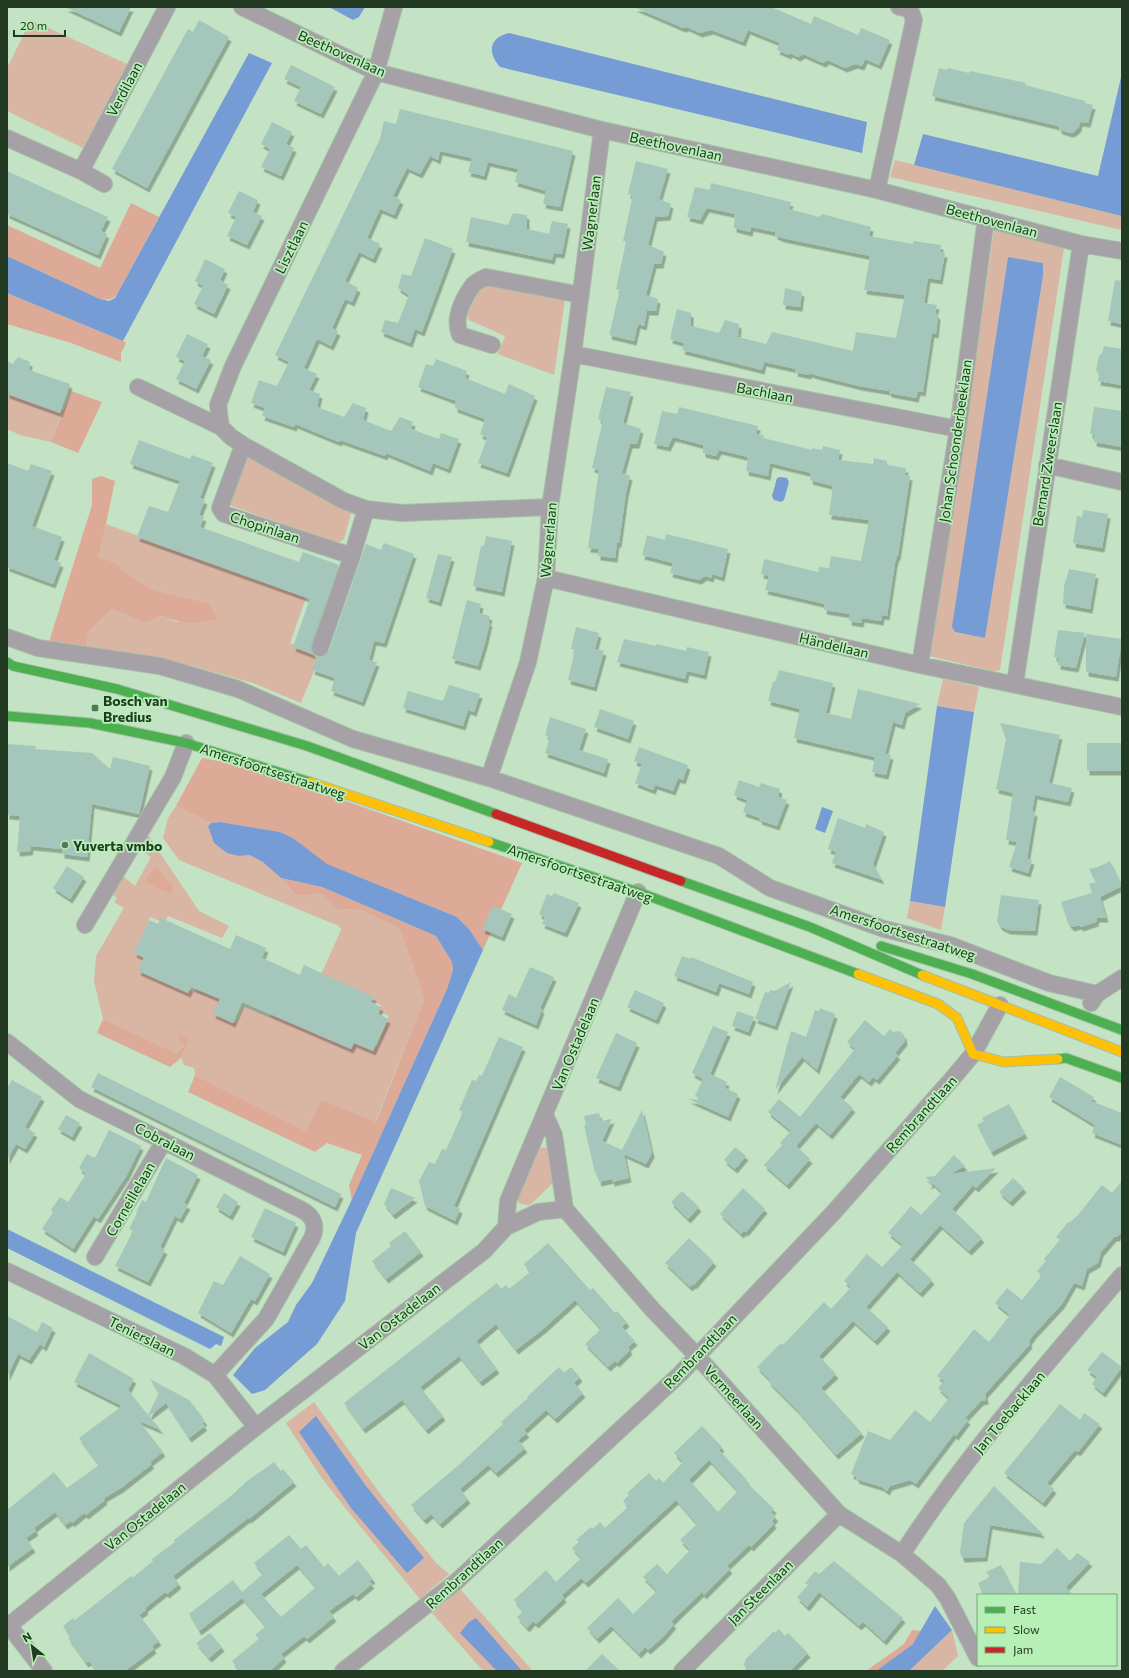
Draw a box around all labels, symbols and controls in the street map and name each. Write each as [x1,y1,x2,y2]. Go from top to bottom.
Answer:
scale bar [14,12,65,38]
text: 20 m [20,18,47,32]
street label: Beethovenlaan [296,26,388,80]
street label: Verdilaan [103,59,145,119]
street label: Beethovenlaan [628,128,724,164]
street label: Wagnerlaan [578,174,604,252]
street label: Beethovenlaan [944,200,1040,240]
street label: Lisztlaan [271,218,311,276]
street label: Johan Schoonderbeeklaan [935,358,975,524]
street label: Bachlaan [735,378,795,406]
street label: Bernard Zweerslaan [1029,400,1065,528]
street label: Wagnerlaan [536,502,560,578]
street label: Chopinlaan [228,508,302,546]
street label: Händellaan [797,629,871,661]
place label: Bosch van Bredius [103,692,168,725]
marker: Bosch van Bredius [90,703,100,713]
street label: Amersfoortsestraatweg [198,739,348,803]
place label: Yuverta vmbo [73,837,162,854]
marker: Yuverta vmbo [60,840,70,850]
street label: Amersfoortsestraatweg [505,840,655,906]
street label: Amersfoortsestraatweg [828,900,978,964]
street label: Van Ostadelaan [548,995,602,1093]
street label: Rembrandtlaan [882,1072,960,1156]
street label: Cobralaan [132,1119,198,1163]
street label: Corneillelaan [102,1159,158,1239]
street label: Van Ostadelaan [355,1279,443,1353]
street label: Rembrandtlaan [660,1310,740,1392]
street label: Tenierslaan [106,1313,178,1359]
street label: Vermeerlaan [701,1361,767,1433]
street label: Jan Toebacklaan [970,1367,1048,1457]
street label: Van Ostadelaan [101,1478,189,1554]
street label: Rembrandtlaan [422,1534,506,1612]
street label: Jan Steenlaan [724,1556,796,1628]
legend [977,1594,1117,1666]
text: Fast [1013,1602,1036,1616]
text: Slow [1013,1622,1040,1636]
north arrow [12,1626,52,1666]
text: N [20,1629,34,1645]
text: Jam [1013,1642,1033,1657]

